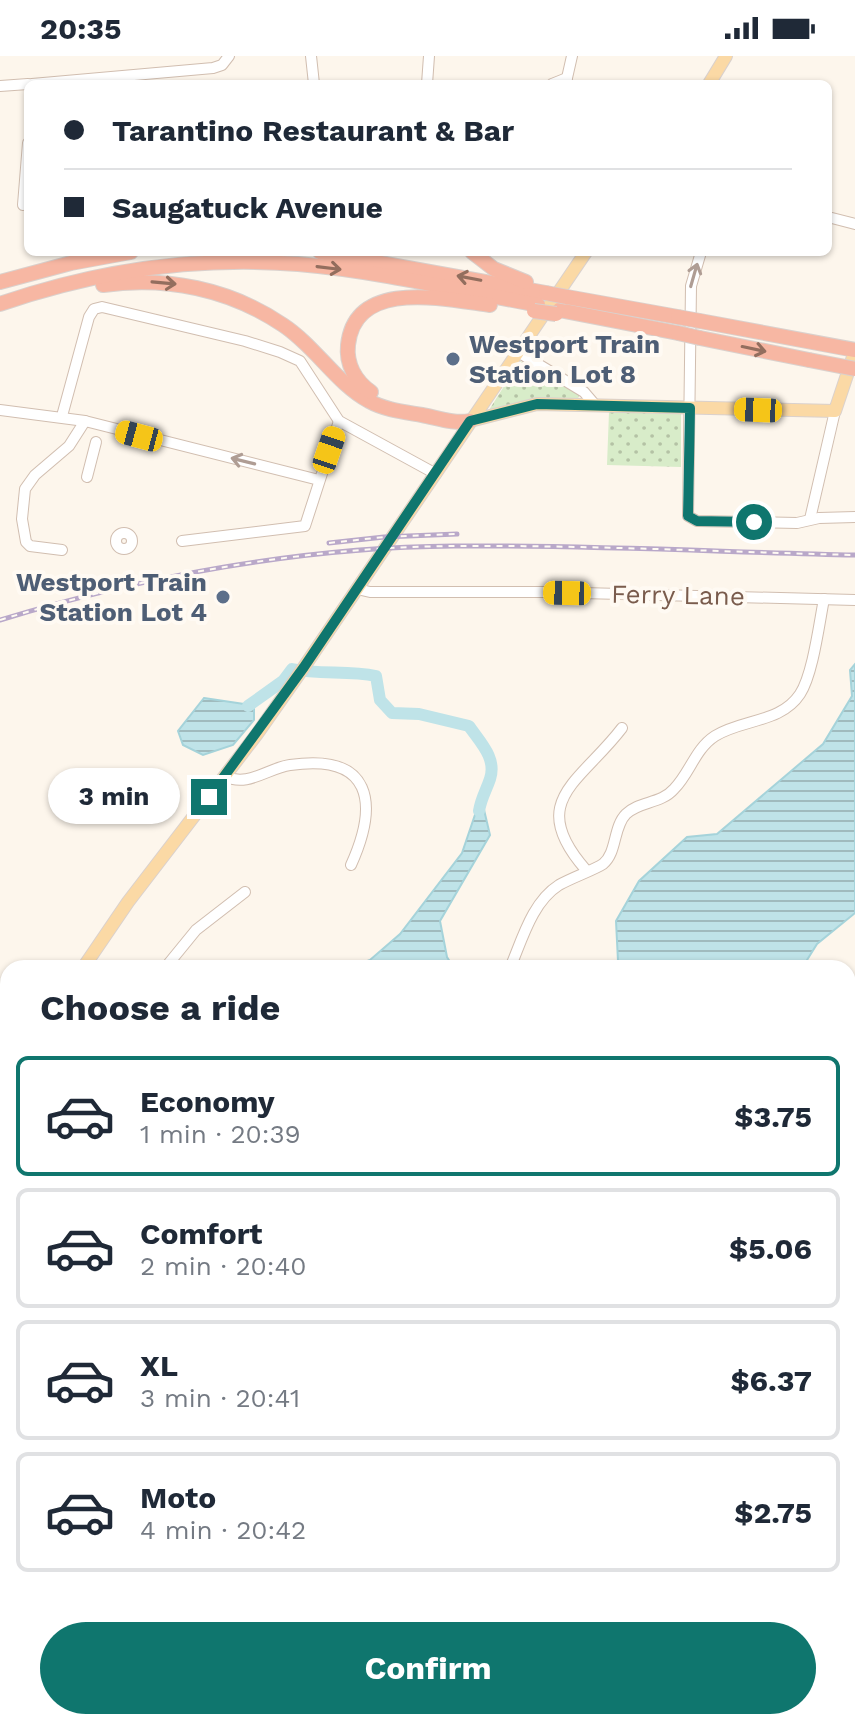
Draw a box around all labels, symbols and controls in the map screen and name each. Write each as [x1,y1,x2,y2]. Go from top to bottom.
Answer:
text: 20:35 [40,11,122,46]
text: Tarantino Restaurant & Bar [112,113,514,148]
text: Saugatuck Avenue [112,190,383,225]
one-way arrow [316,260,342,275]
one-way arrow [688,262,703,288]
one-way arrow [457,270,483,285]
one-way arrow [150,276,177,291]
place label: Westport Train Station Lot 8 [469,329,660,389]
one-way arrow [741,342,767,357]
marker: Westport Train Station Lot 8 [444,350,462,368]
car [734,397,782,423]
car [113,418,165,454]
car [310,423,348,477]
one-way arrow [231,453,257,468]
route start [736,504,772,540]
place label: Westport Train Station Lot 4 [16,567,207,627]
street label: Ferry Lane [611,579,745,611]
car [543,581,591,605]
marker: Westport Train Station Lot 4 [214,588,232,606]
callout: 3 min [49,769,181,825]
route end [191,779,227,815]
text: 3 min [78,781,150,811]
text: Choose a ride [40,987,280,1029]
icon: car [44,1080,116,1152]
text: Economy [140,1084,275,1119]
text: $3.75 [734,1099,812,1134]
text: 1 min · 20:39 [140,1119,301,1149]
icon: car [44,1212,116,1284]
text: Comfort [140,1216,262,1251]
text: $5.06 [729,1231,812,1266]
text: 2 min · 20:40 [140,1251,307,1281]
icon: car [44,1344,116,1416]
text: XL [140,1348,178,1383]
text: $6.37 [730,1363,812,1398]
text: 3 min · 20:41 [140,1383,300,1413]
icon: car [44,1476,116,1548]
text: Moto [140,1480,216,1515]
text: $2.75 [734,1495,812,1530]
text: 4 min · 20:42 [140,1515,306,1545]
button: Confirm [40,1622,816,1714]

